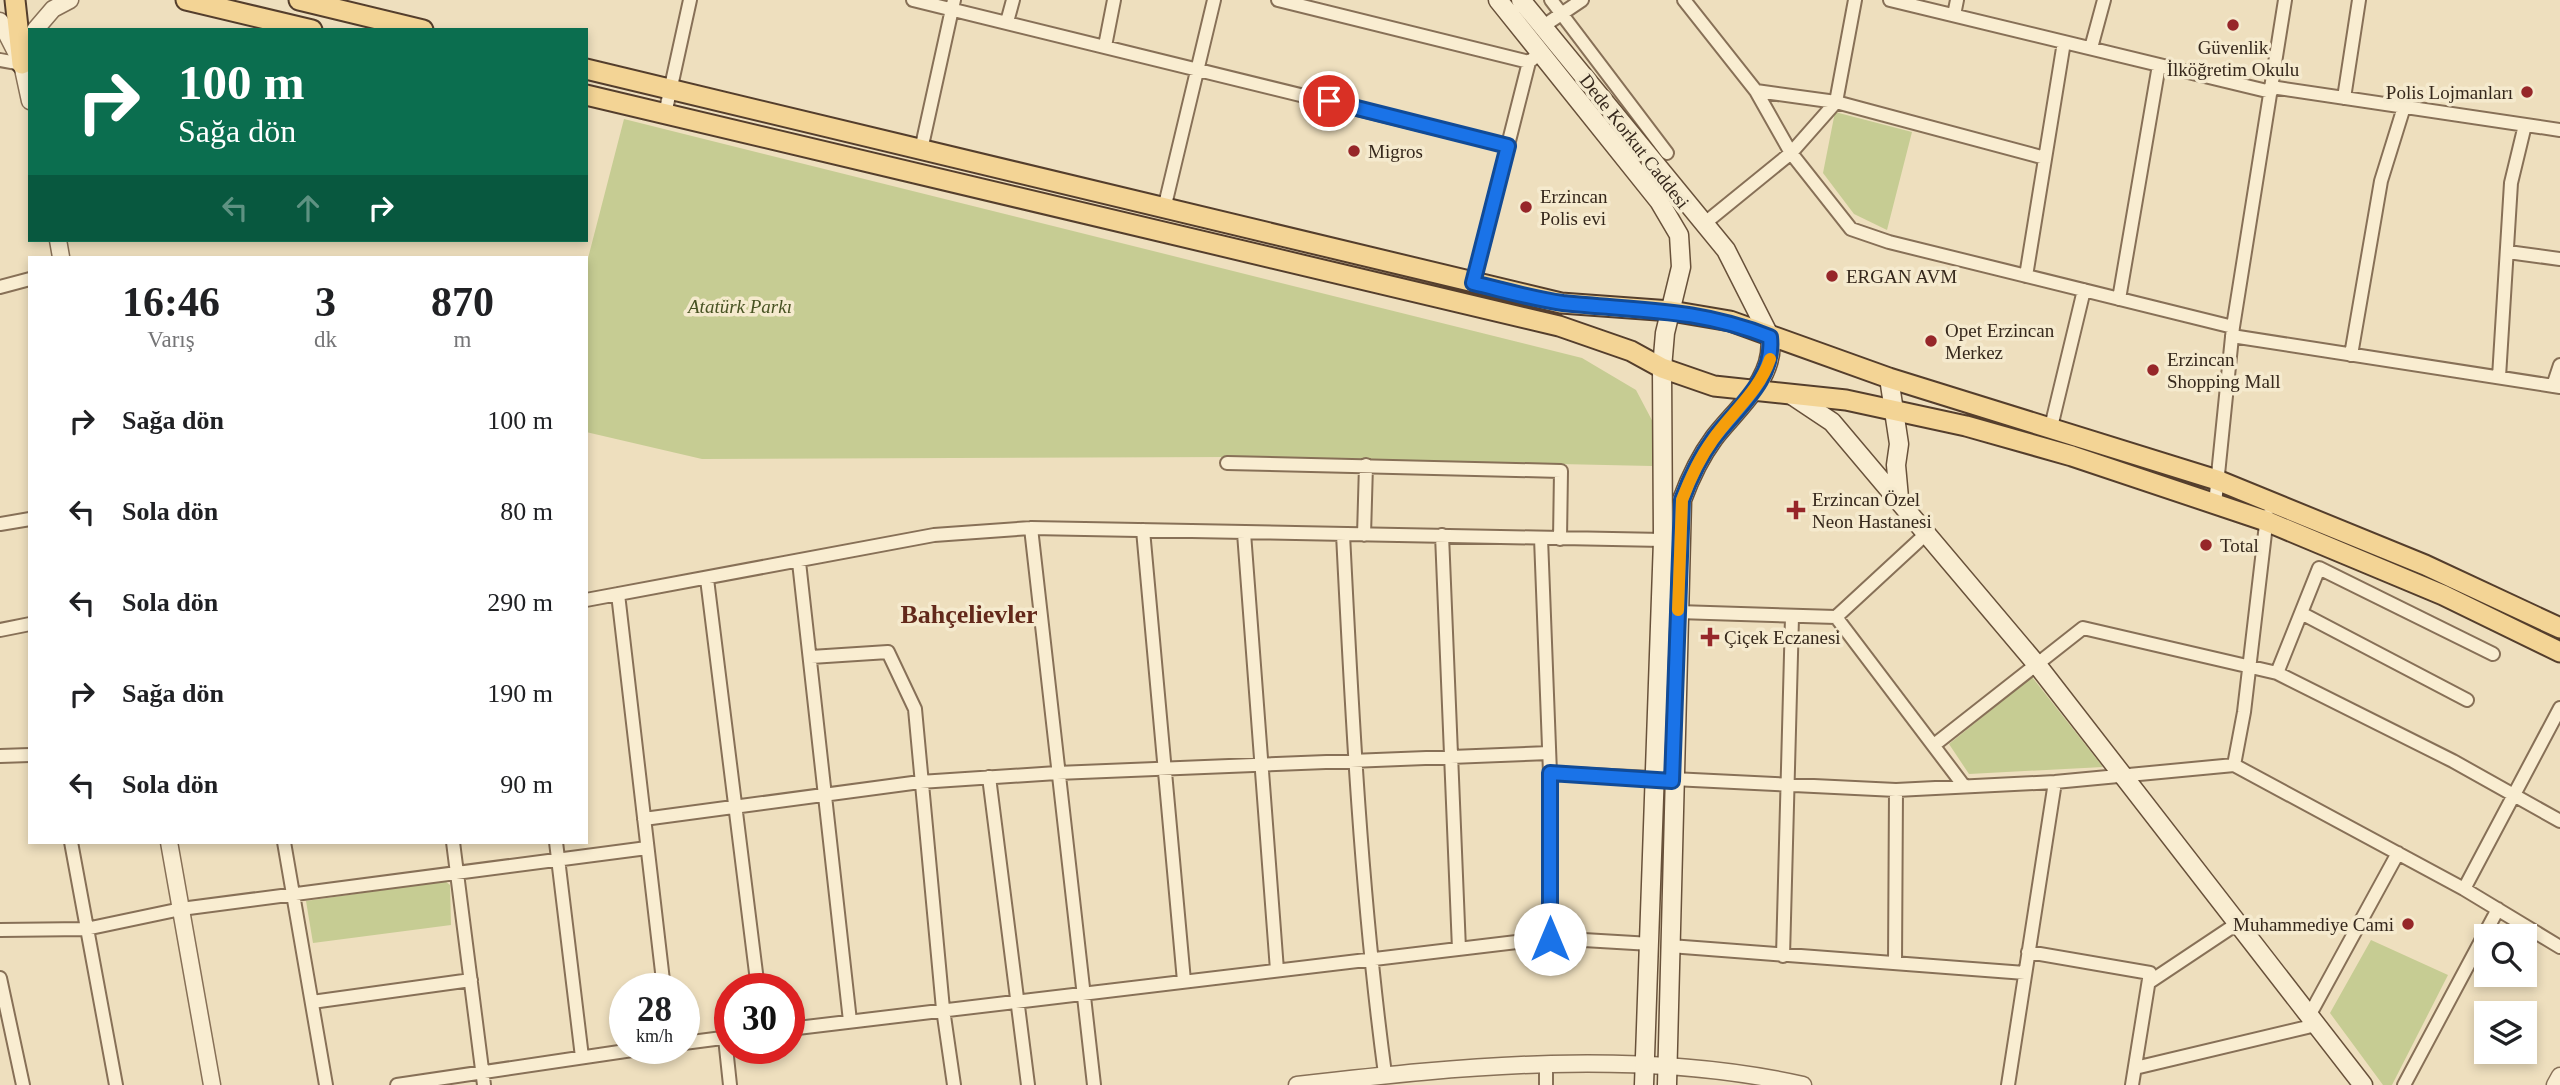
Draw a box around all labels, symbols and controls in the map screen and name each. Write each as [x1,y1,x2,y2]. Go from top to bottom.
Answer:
marker: Güvenlik İlköğretim Okulu [2225,17,2241,33]
place label: Güvenlik İlköğretim Okulu [2167,37,2300,80]
text: 100 m [178,55,305,110]
icon: right [63,56,154,147]
street label: Dede Korkut Caddesi [1576,70,1694,213]
pin [1299,71,1359,131]
icon: arrive [1310,82,1348,120]
place label: Polis Lojmanları [2386,82,2513,103]
marker: Polis Lojmanları [2519,84,2535,100]
text: Sağa dön [178,113,296,149]
place label: Migros [1368,141,1423,162]
marker: Migros [1346,143,1362,159]
place label: Erzincan Polis evi [1540,186,1608,229]
icon: left [216,189,254,227]
icon: ahead [289,189,327,227]
icon: right [362,189,400,227]
marker: Erzincan Polis evi [1518,199,1534,215]
place label: ERGAN AVM [1846,266,1957,287]
marker: ERGAN AVM [1824,268,1840,284]
text: 16:46 [122,279,220,325]
text: 3 [315,279,336,325]
text: 870 [431,279,494,325]
park label: Atatürk Parkı [686,296,792,317]
place label: Opet Erzincan Merkez [1945,320,2055,363]
text: Varış [147,327,195,352]
text: dk [314,327,337,352]
text: m [454,327,471,352]
marker: Opet Erzincan Merkez [1923,333,1939,349]
place label: Erzincan Shopping Mall [2167,349,2280,392]
marker: Erzincan Shopping Mall [2145,362,2161,378]
icon: right [63,402,101,440]
text: Sağa dön [122,406,224,435]
text: 100 m [487,406,553,435]
place label: Erzincan Özel Neon Hastanesi [1812,489,1932,532]
icon: left [63,493,101,531]
text: Sola dön [122,497,218,526]
text: 80 m [500,497,553,526]
marker: Erzincan Özel Neon Hastanesi [1786,500,1806,520]
place label: Total [2220,535,2259,556]
marker: Total [2198,537,2214,553]
icon: left [63,584,101,622]
text: Sola dön [122,588,218,617]
text: 290 m [487,588,553,617]
district label: Bahçelievler [900,600,1038,629]
place label: Çiçek Eczanesi [1724,627,1841,648]
marker: Çiçek Eczanesi [1702,629,1718,645]
icon: right [63,675,101,713]
text: Sağa dön [122,679,224,708]
text: 190 m [487,679,553,708]
icon: left [63,766,101,804]
text: Sola dön [122,770,218,799]
text: 90 m [500,770,553,799]
position arrow [1513,902,1587,976]
place label: Muhammediye Cami [2233,914,2394,935]
marker: Muhammediye Cami [2400,916,2416,932]
map controls [2474,924,2537,1064]
button: search [2474,924,2537,987]
speed limit sign: 30 [714,973,805,1064]
text: 28 [637,990,672,1029]
button: layers [2474,1001,2537,1064]
text: km/h [636,1026,673,1046]

